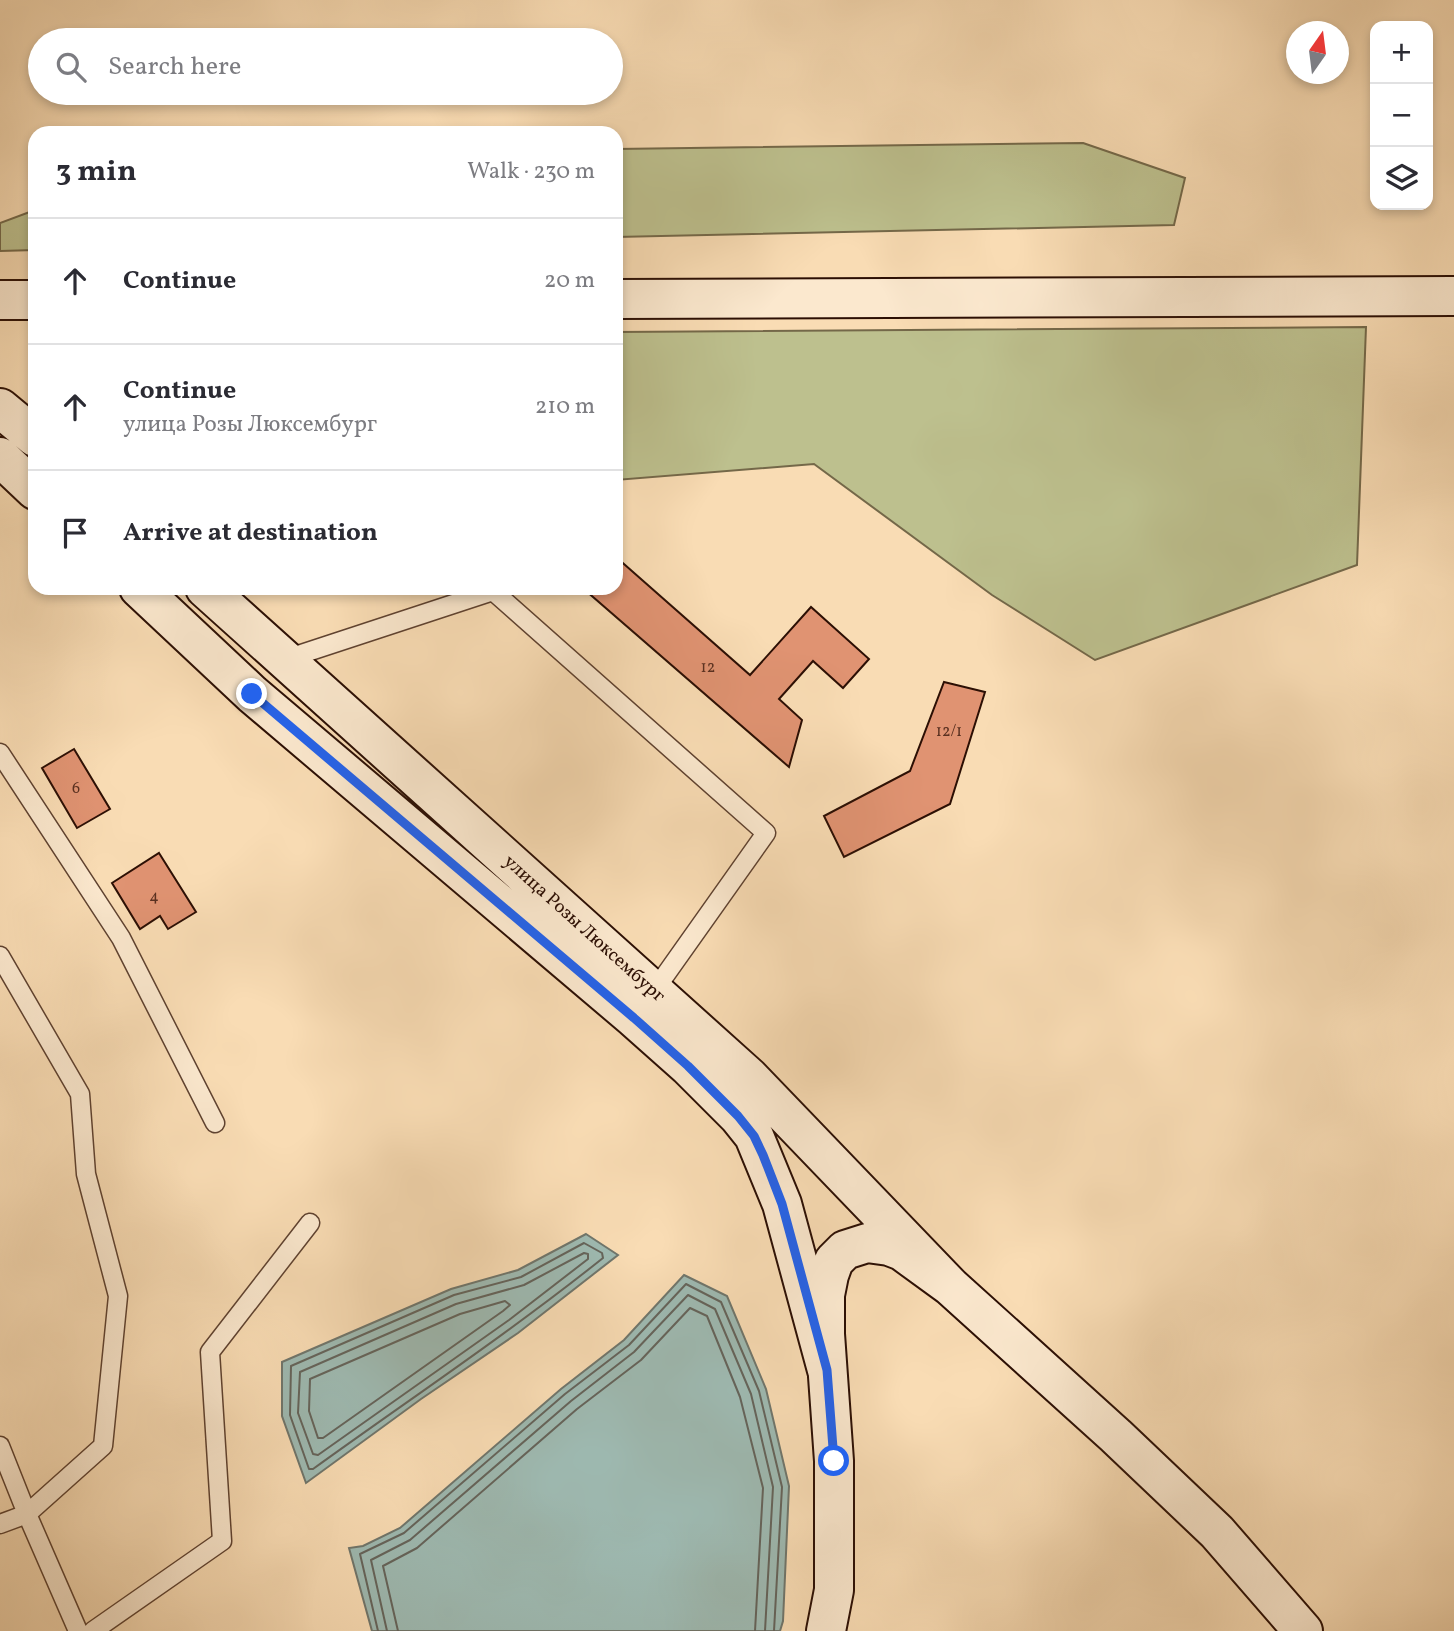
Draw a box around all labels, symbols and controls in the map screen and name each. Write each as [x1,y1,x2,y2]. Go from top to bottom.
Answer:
north arrow [1286,21,1349,84]
map controls [1370,21,1433,210]
button: + [1370,21,1433,84]
search box [28,28,623,105]
icon: search [52,48,90,86]
text: Search here [108,49,241,85]
button: − [1370,84,1433,147]
button: layers [1370,147,1433,210]
text: 3 min [56,151,137,193]
text: Walk · 230 m [467,156,595,188]
icon: ahead [56,262,94,300]
text: Continue [123,263,236,299]
text: 20 m [544,265,595,297]
text: Continue [123,373,236,409]
icon: ahead [56,388,94,426]
text: 210 m [535,391,595,423]
text: улица Розы Люксембург [123,409,377,441]
icon: arrive [56,514,94,552]
text: Arrive at destination [123,515,378,551]
house number: 12 [701,657,715,679]
route end [236,678,267,709]
house number: 12/1 [936,721,962,743]
house number: 6 [72,778,80,800]
street label: улица Розы Люксембург [497,849,671,1009]
house number: 4 [149,886,159,908]
route start [818,1445,849,1476]

